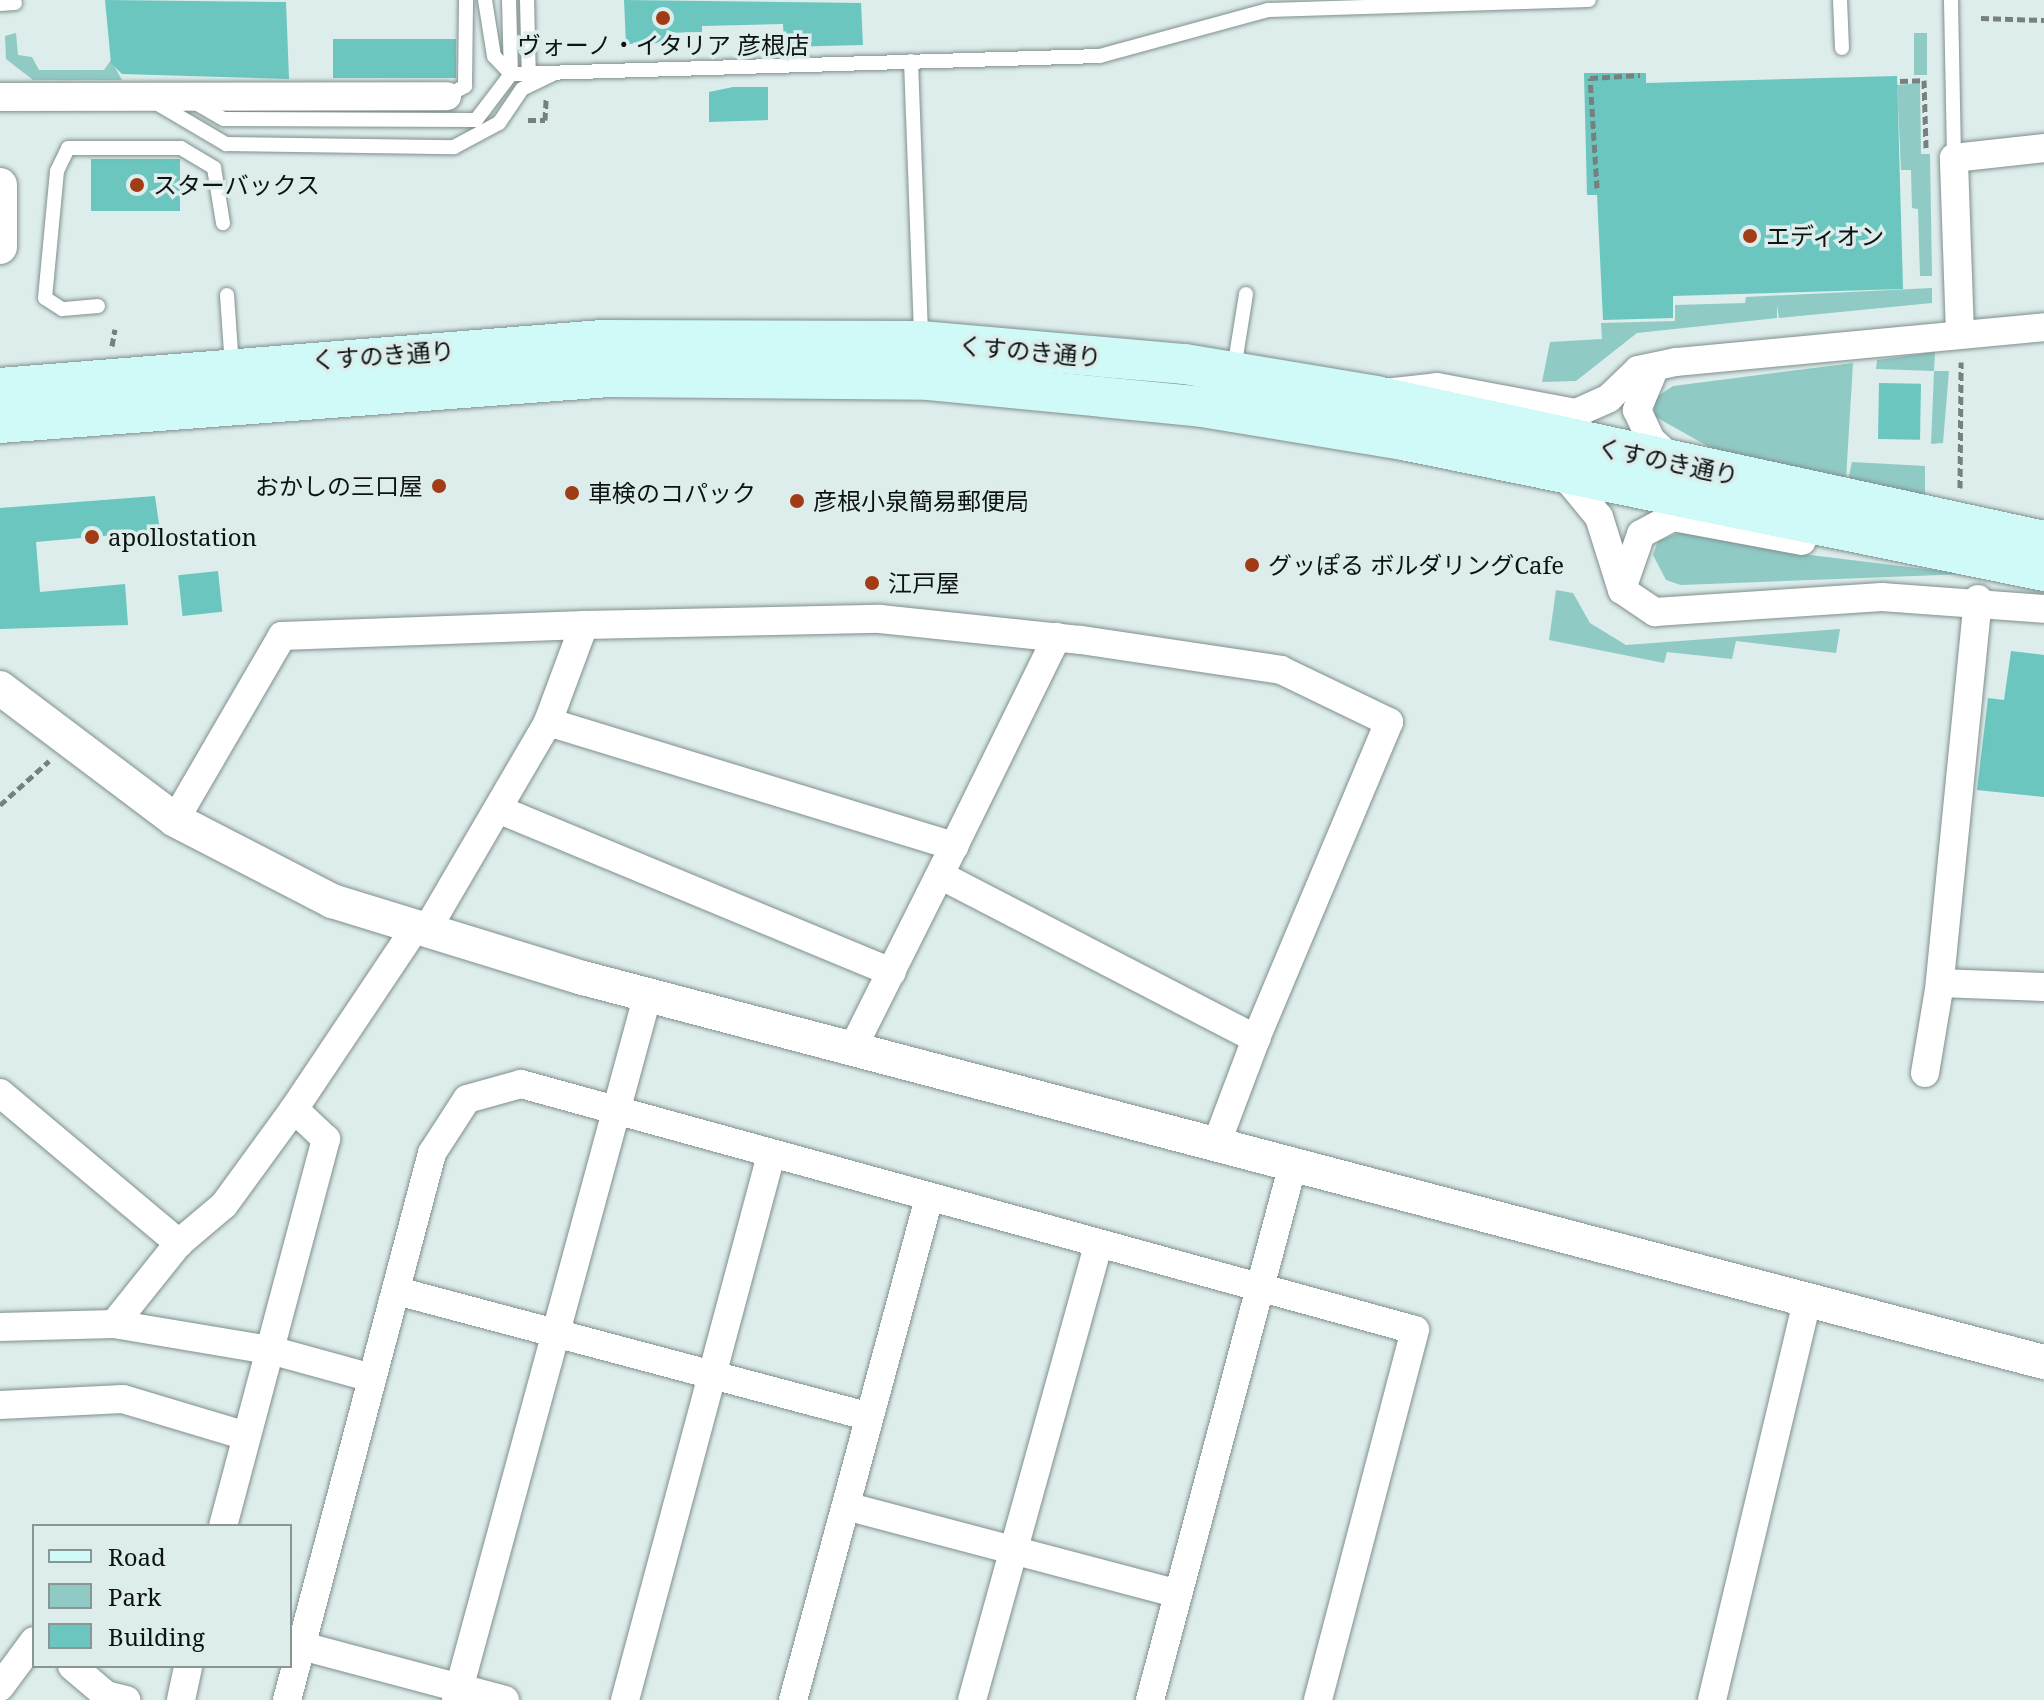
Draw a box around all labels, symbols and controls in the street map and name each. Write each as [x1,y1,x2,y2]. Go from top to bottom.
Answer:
marker: ヴォーノ・イタリア 彦根店 [654,9,672,27]
place label: ヴォーノ・イタリア 彦根店 [516,31,810,59]
place label: スターバックス [153,171,321,199]
marker: スターバックス [128,176,146,194]
place label: エディオン [1766,222,1886,250]
marker: エディオン [1741,227,1759,245]
street label: くすのき通り [957,330,1103,372]
street label: くすのき通り [310,336,456,374]
street label: くすのき通り [1595,432,1741,490]
place label: おかしの三口屋 [255,472,423,500]
marker: おかしの三口屋 [430,477,448,495]
place label: 車検のコパック [588,479,756,507]
marker: 車検のコパック [563,484,581,502]
place label: 彦根小泉簡易郵便局 [813,487,1029,515]
marker: 彦根小泉簡易郵便局 [788,492,806,510]
place label: apollostation [108,523,257,551]
marker: apollostation [83,528,101,546]
place label: グッぽる ボルダリングCafe [1268,551,1564,579]
marker: グッぽる ボルダリングCafe [1243,556,1261,574]
place label: 江戸屋 [888,569,960,597]
marker: 江戸屋 [863,574,881,592]
legend [32,1524,292,1668]
text: Road [108,1540,166,1573]
text: Park [108,1580,161,1613]
text: Building [108,1620,205,1653]

